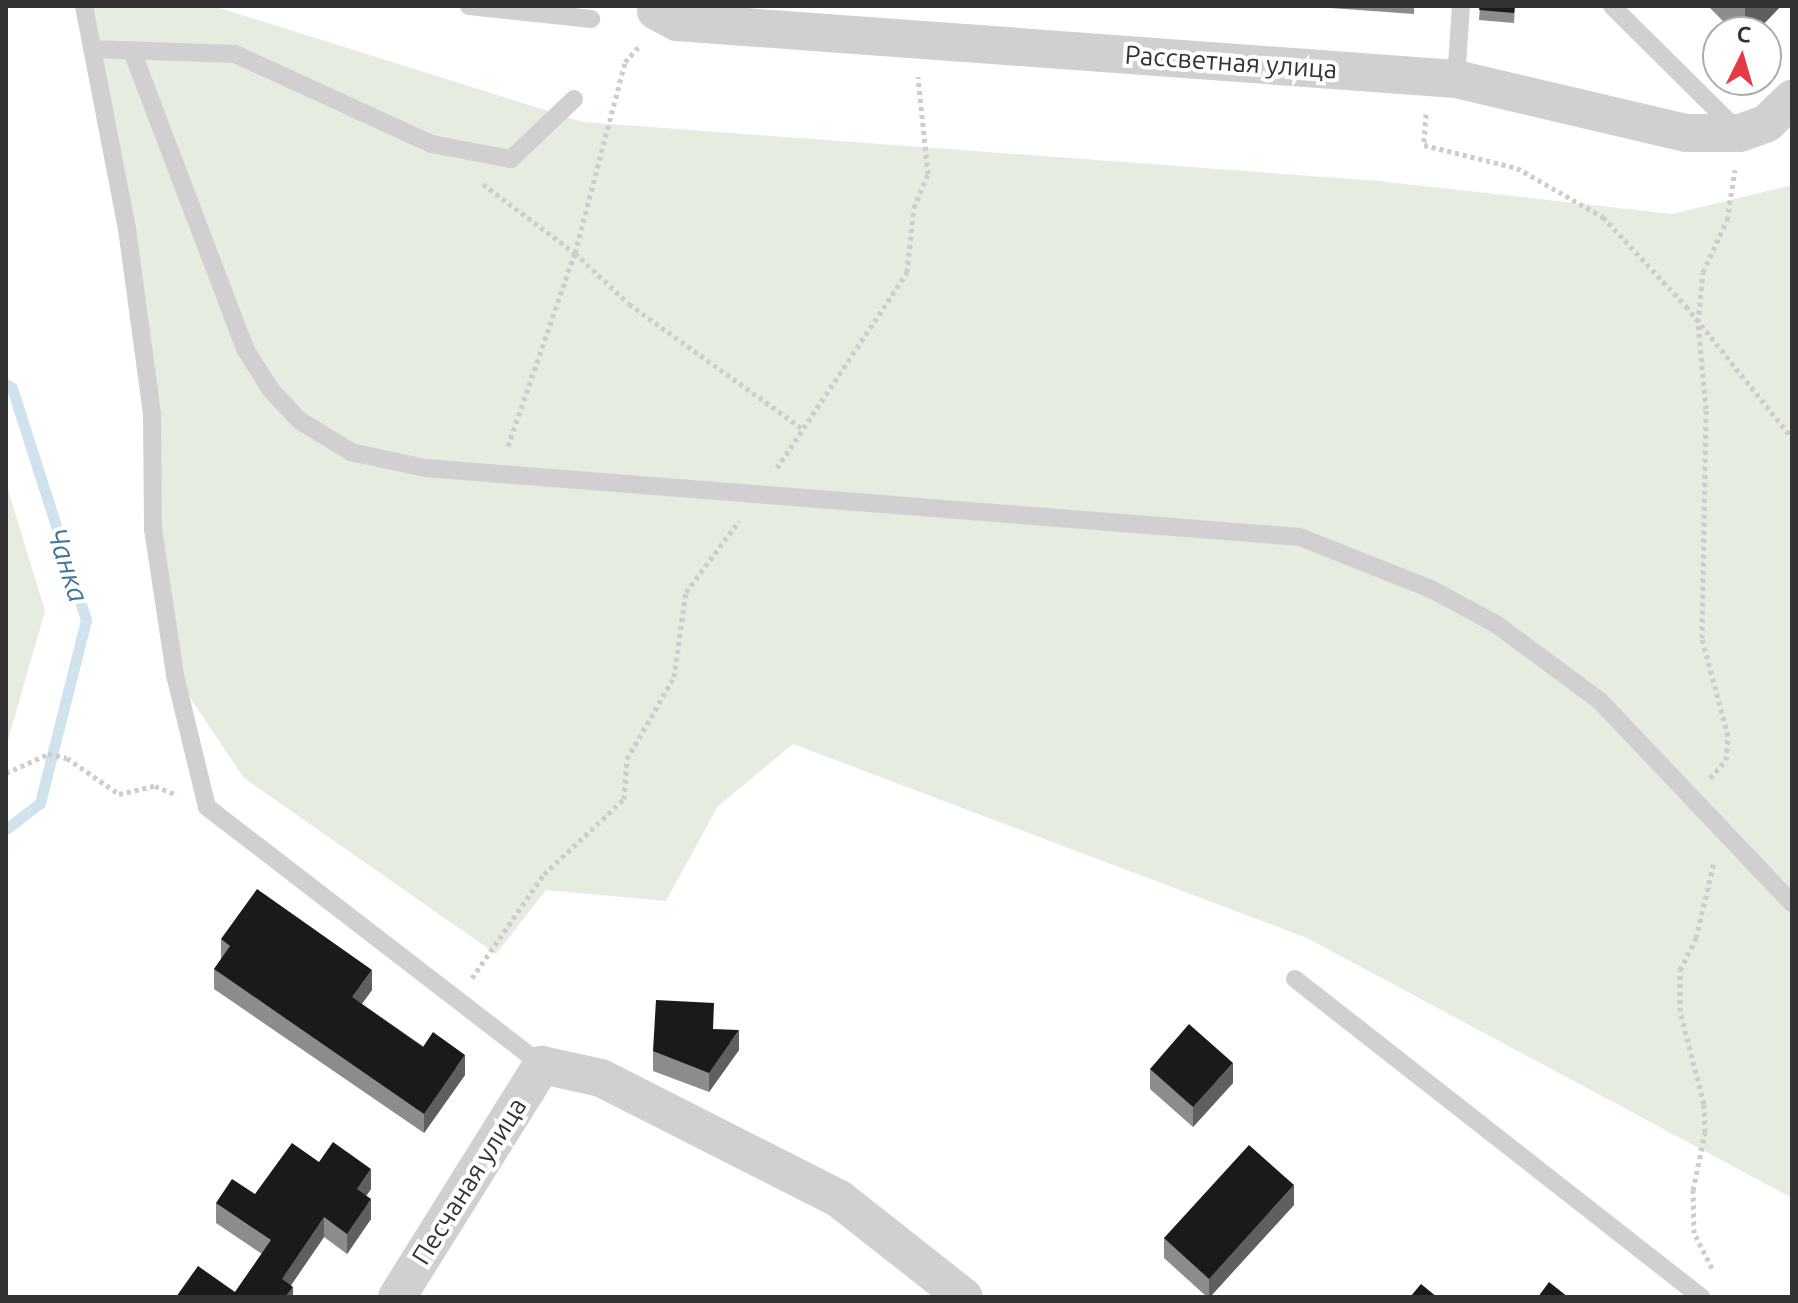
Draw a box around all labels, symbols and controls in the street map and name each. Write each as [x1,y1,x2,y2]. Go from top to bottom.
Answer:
north arrow [1702,16,1782,96]
text: С [1736,21,1752,47]
street label: Рассветная улица [1124,39,1338,85]
water label: Чанка [40,524,96,606]
street label: Песчаная улица [405,1092,533,1270]

